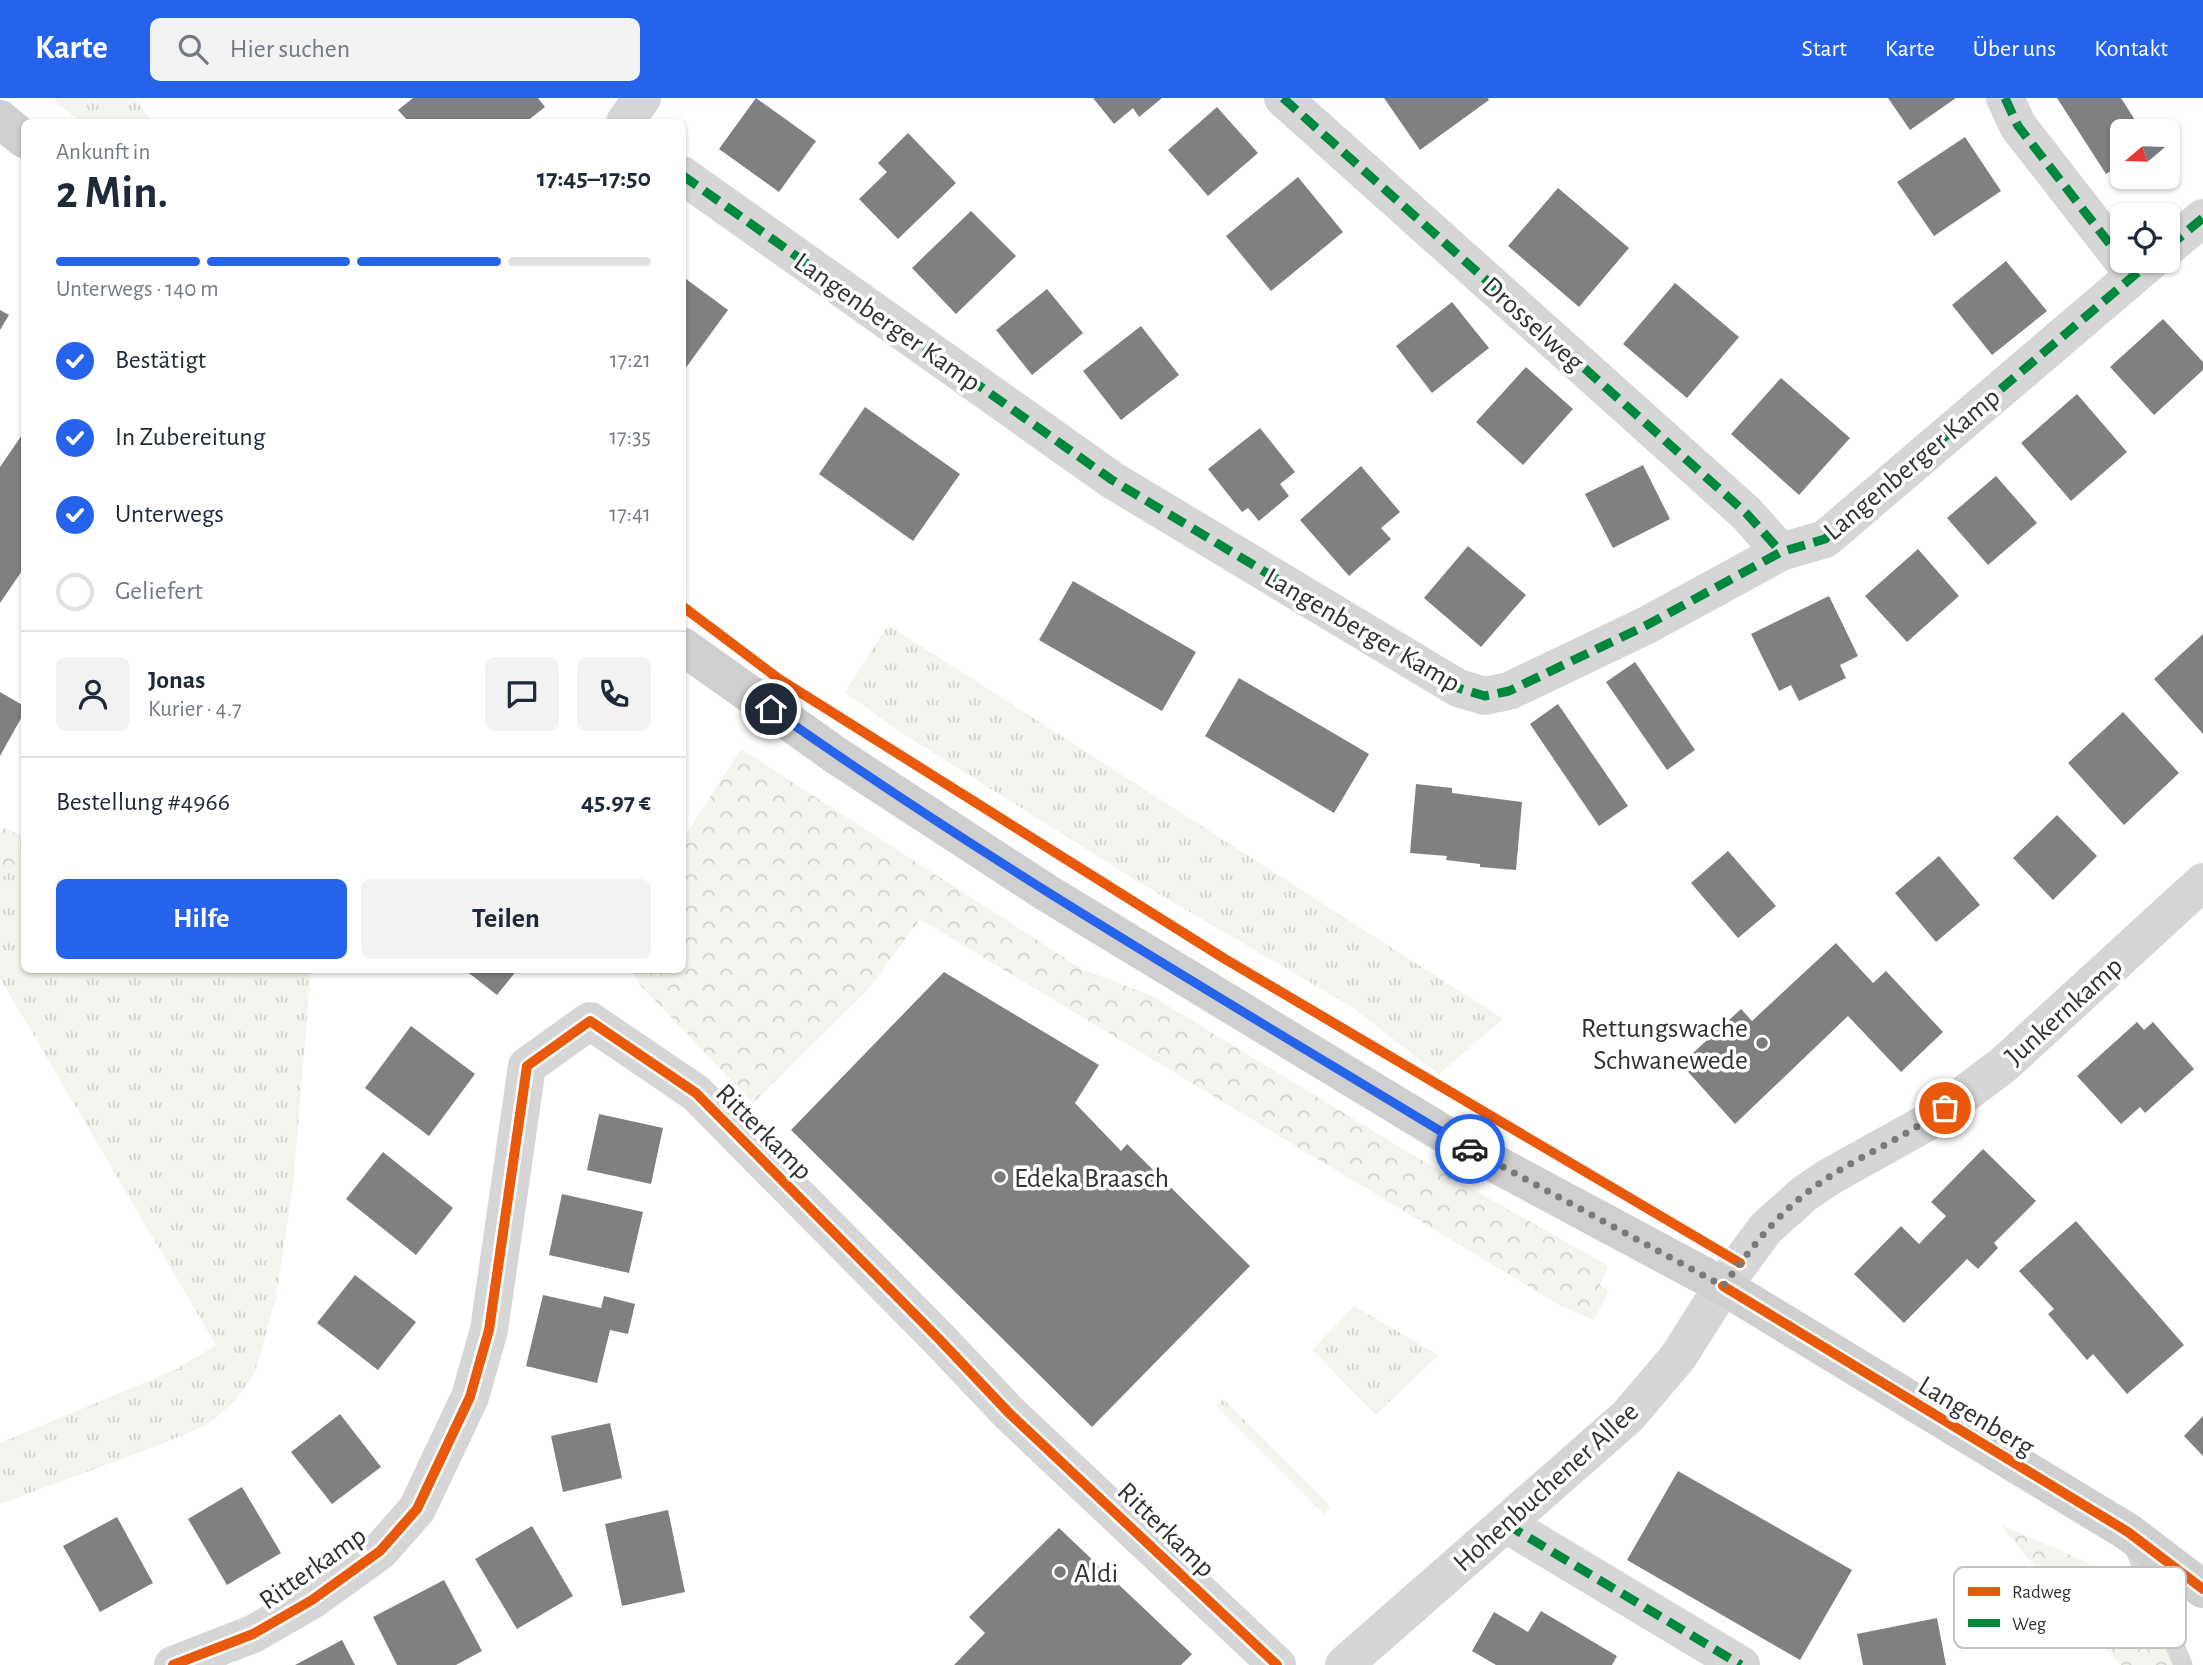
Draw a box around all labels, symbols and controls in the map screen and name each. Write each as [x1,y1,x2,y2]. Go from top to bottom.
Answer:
search box [150,18,640,81]
icon: search [174,30,212,68]
text: Karte [35,32,108,65]
text: Hier suchen [230,36,350,62]
text: Start [1802,37,1847,61]
text: Karte [1885,37,1935,61]
text: Über uns [1973,37,2056,61]
text: Kontakt [2094,37,2168,61]
north arrow [2110,119,2180,189]
map controls [2110,119,2180,273]
text: Ankunft in [56,141,150,164]
text: 17:45–17:50 [537,165,651,191]
text: 2 Min. [56,170,168,216]
button: locate [2110,203,2180,273]
street label: Langenberger Kamp [788,248,985,397]
street label: Drosselweg [1476,272,1589,377]
text: Unterwegs · 140 m [56,278,219,301]
icon: check [56,342,94,380]
text: Bestätigt [115,347,206,373]
text: 17:21 [610,349,651,372]
street label: Langenberger Kamp [1819,383,2006,546]
icon: check [56,419,94,457]
text: In Zubereitung [115,424,265,450]
text: 17:35 [609,426,651,449]
icon: check [56,496,94,534]
text: Unterwegs [115,501,224,527]
text: 17:41 [609,503,651,526]
street label: Langenberger Kamp [1259,563,1465,698]
text: Geliefert [115,578,203,604]
button: person [56,657,130,731]
button: chat [485,657,559,731]
button: phone [577,657,651,731]
text: Jonas [148,667,205,693]
pin [741,679,801,739]
icon: home [752,690,790,728]
text: Kurier · 4.7 [148,698,242,721]
text: Bestellung #4966 [56,789,230,815]
text: 45.97 € [581,789,651,815]
button: Hilfe [56,879,347,959]
button: Teilen [361,879,651,959]
street label: Junkernkamp [2000,952,2128,1071]
place label: Rettungswache Schwanewede [1581,1015,1748,1075]
marker: Rettungswache Schwanewede [1754,1035,1770,1051]
pin [1915,1078,1975,1138]
street label: Ritterkamp [710,1079,817,1186]
icon: bag [1926,1089,1964,1127]
courier [1435,1114,1505,1184]
icon: car [1451,1130,1489,1168]
place label: Edeka Braasch [1014,1165,1169,1193]
marker: Edeka Braasch [992,1169,1008,1185]
street label: Langenberg [1913,1371,2039,1462]
street label: Hohenbuchener Allee [1449,1397,1644,1578]
street label: Ritterkamp [1112,1478,1220,1583]
street label: Ritterkamp [255,1522,372,1615]
place label: Aldi [1074,1560,1118,1588]
marker: Aldi [1052,1564,1068,1580]
legend [1954,1567,2186,1648]
text: Radweg [2012,1583,2072,1602]
text: Weg [2012,1615,2047,1634]

